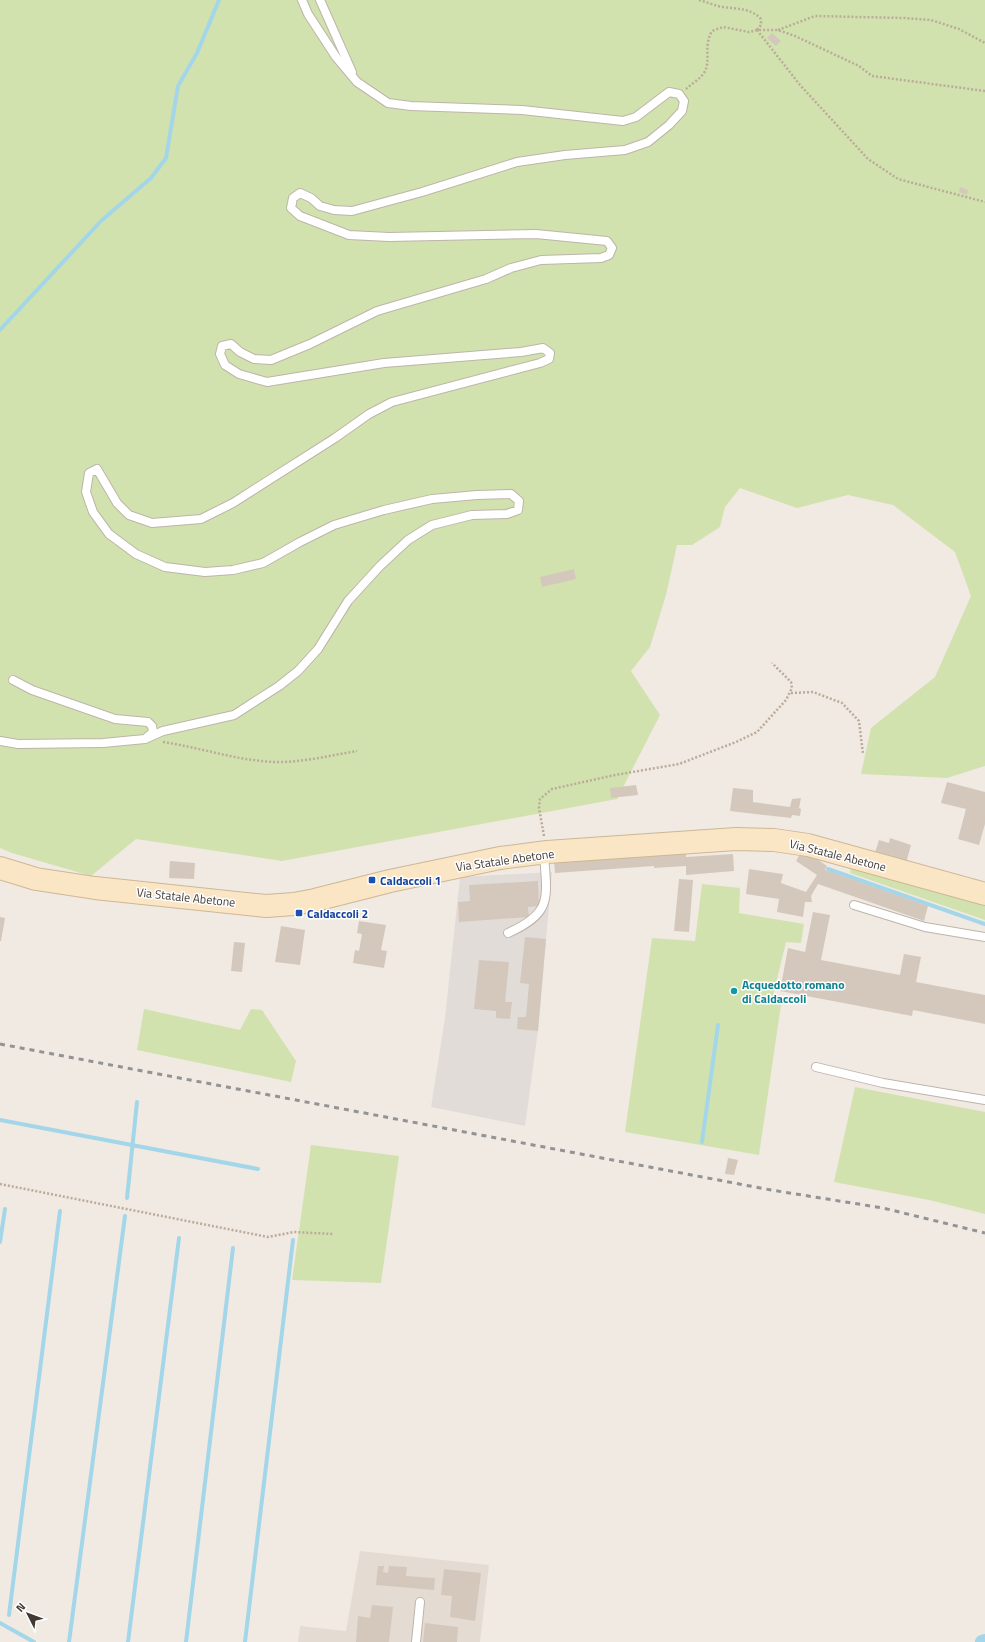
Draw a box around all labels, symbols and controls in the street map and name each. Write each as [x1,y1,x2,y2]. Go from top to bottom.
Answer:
street label: Via Statale Abetone [788,834,888,876]
street label: Via Statale Abetone [455,844,555,876]
place label: Caldaccoli 1 [380,871,441,890]
marker: Caldaccoli 1 [367,875,377,885]
street label: Via Statale Abetone [136,882,236,912]
place label: Caldaccoli 2 [307,904,368,923]
marker: Caldaccoli 2 [294,908,304,918]
place label: Acquedotto romano di Caldaccoli [742,975,845,1008]
marker: Acquedotto romano di Caldaccoli [729,986,739,996]
north arrow [8,1594,48,1634]
text: N [12,1599,29,1615]

